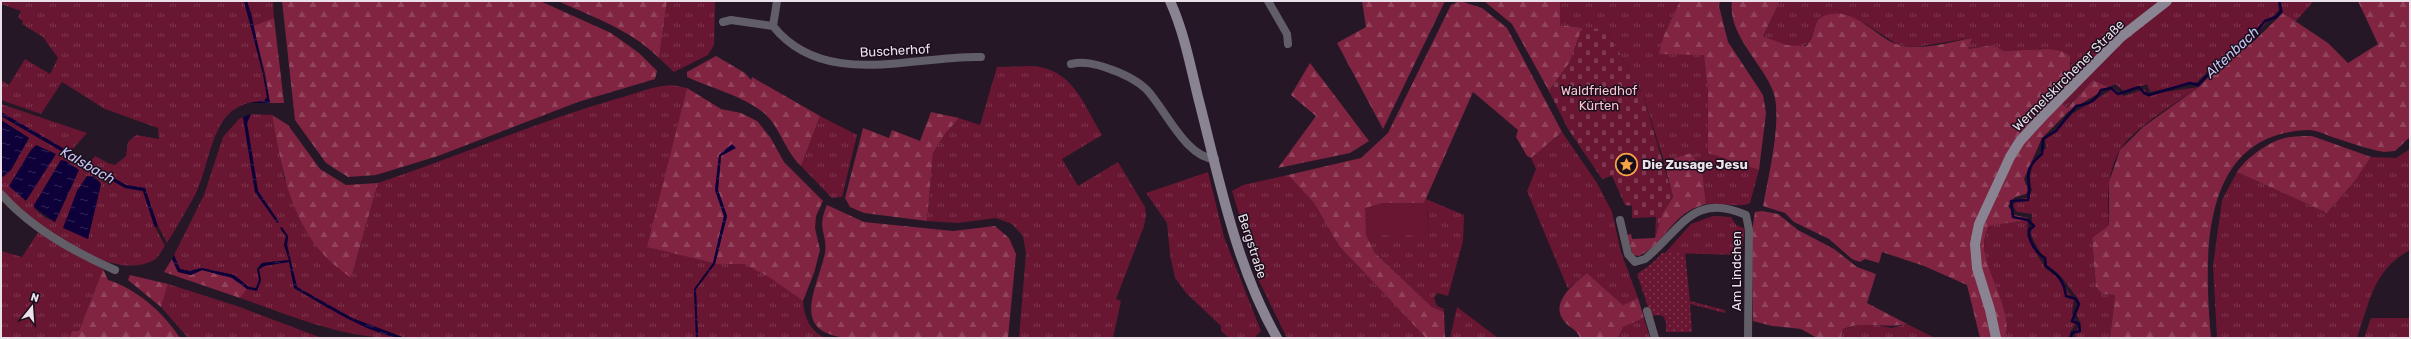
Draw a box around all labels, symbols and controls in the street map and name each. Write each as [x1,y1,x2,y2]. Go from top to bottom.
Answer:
street label: Wermelskirchener Straße [2010,17,2127,134]
water label: Altenbach [2201,23,2263,82]
street label: Buscherhof [859,41,931,60]
park label: Waldfriedhof Kürten [1561,83,1637,113]
water label: Kalsbach [58,143,118,188]
place icon: Die Zusage Jesu [1613,151,1639,177]
place label: Die Zusage Jesu [1642,157,1748,172]
street label: Bergstraße [1234,212,1270,281]
street label: Am Lindchen [1729,231,1744,311]
north arrow [12,287,52,327]
text: N [29,291,41,305]

